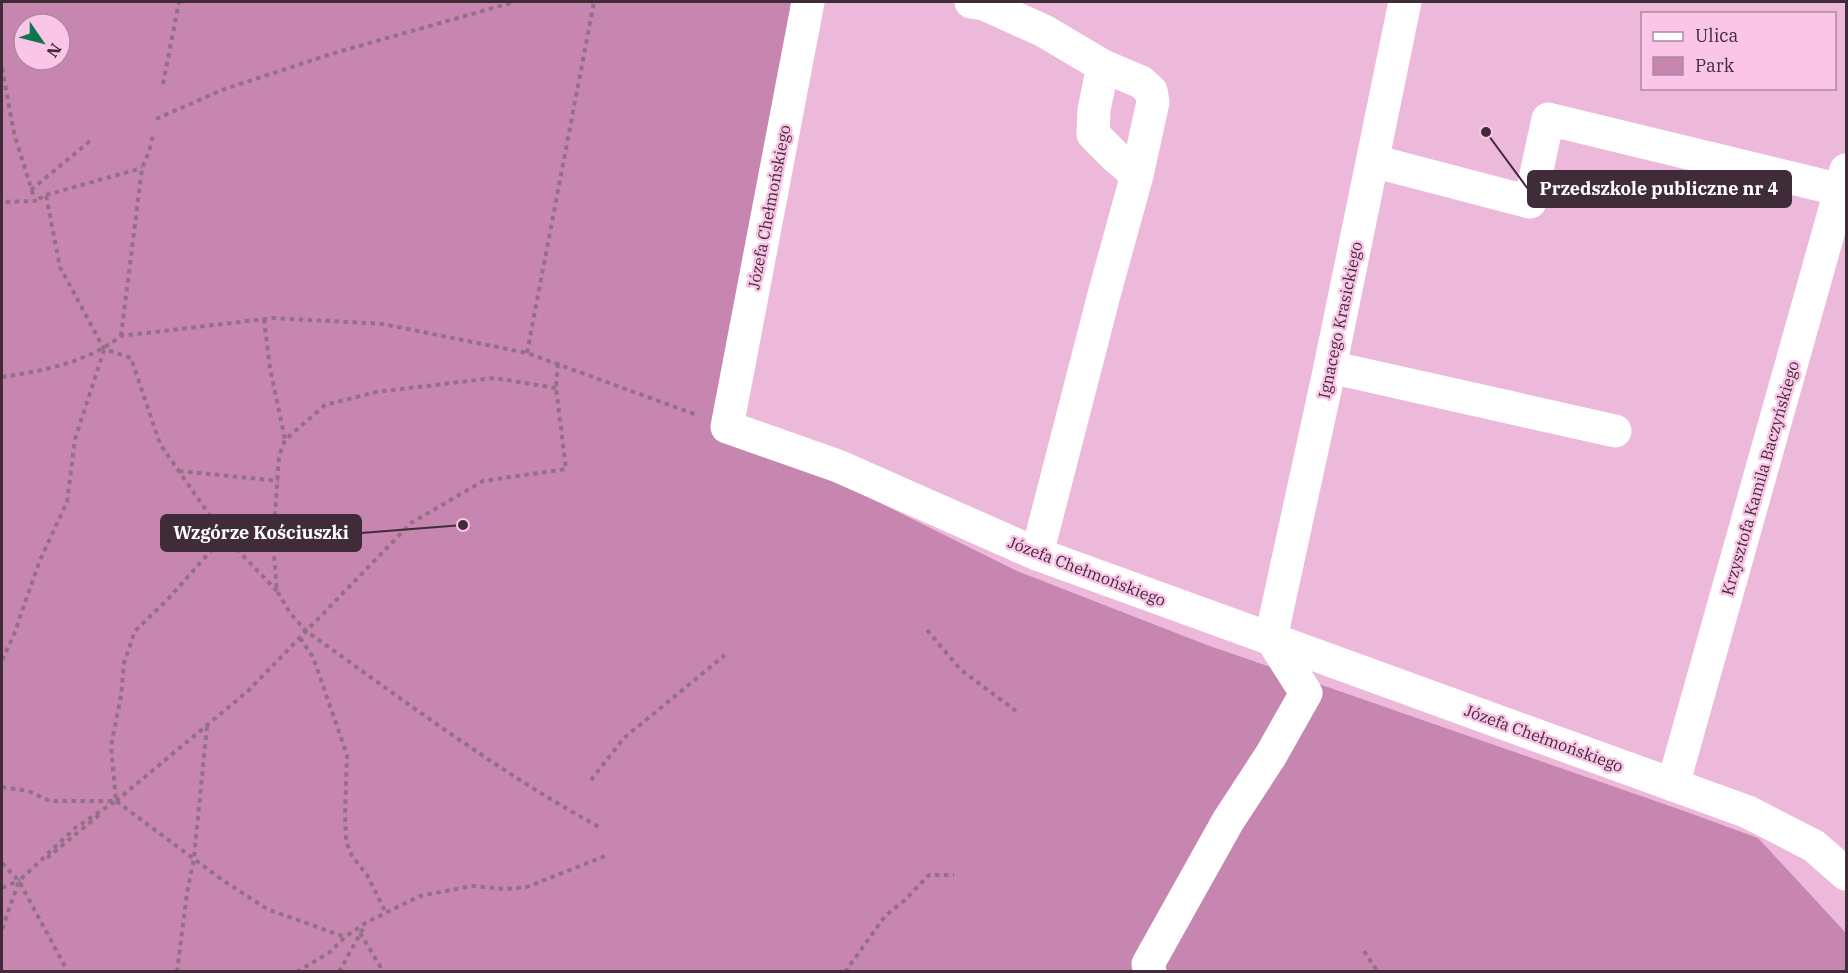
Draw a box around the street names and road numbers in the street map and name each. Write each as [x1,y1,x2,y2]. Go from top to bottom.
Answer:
street label: Józefa Chełmońskiego [743,123,795,291]
street label: Ignacego Krasickiego [1314,240,1366,400]
street label: Krzysztofa Kamila Baczyńskiego [1717,358,1803,598]
street label: Józefa Chełmońskiego [1005,532,1169,610]
street label: Józefa Chełmońskiego [1462,700,1626,776]

